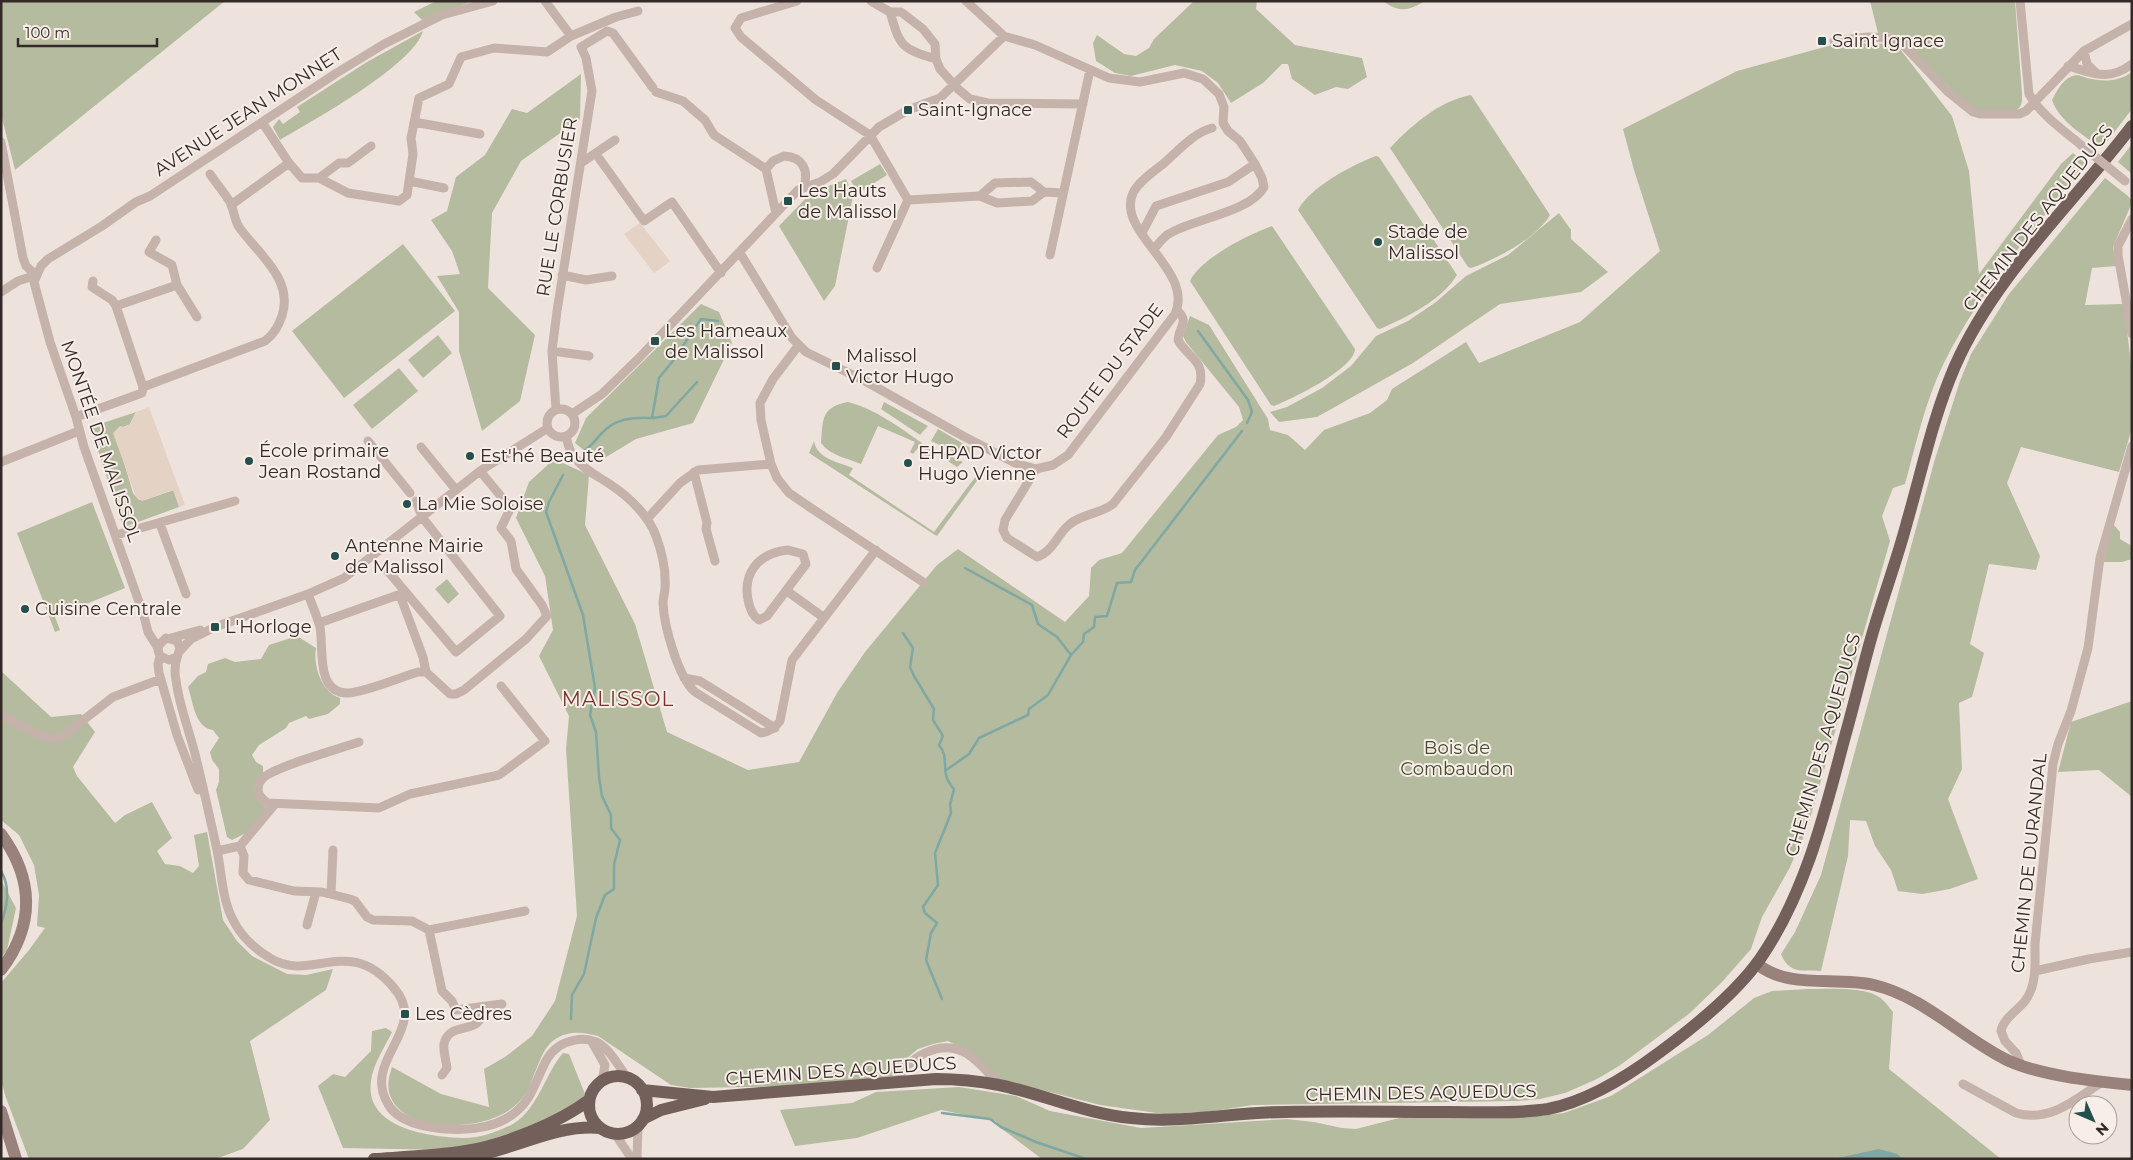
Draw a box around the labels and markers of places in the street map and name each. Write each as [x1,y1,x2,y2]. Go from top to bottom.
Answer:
place label: Saint Ignace [1832,30,1944,52]
marker: Saint Ignace [1816,35,1828,47]
place label: Saint-Ignace [918,99,1032,121]
marker: Saint-Ignace [902,104,914,116]
place label: Les Hauts de Malissol [798,180,897,223]
marker: Les Hauts de Malissol [782,195,794,207]
place label: Stade de Malissol [1388,221,1468,264]
marker: Stade de Malissol [1372,236,1384,248]
place label: Les Hameaux de Malissol [665,320,788,363]
marker: Les Hameaux de Malissol [649,335,661,347]
place label: Malissol Victor Hugo [846,345,954,388]
marker: Malissol Victor Hugo [830,360,842,372]
place label: École primaire Jean Rostand [258,440,389,483]
place label: EHPAD Victor Hugo Vienne [918,442,1042,485]
place label: Est'hé Beauté [480,445,604,467]
marker: Est'hé Beauté [464,450,476,462]
marker: École primaire Jean Rostand [243,455,255,467]
marker: EHPAD Victor Hugo Vienne [902,457,914,469]
place label: La Mie Soloise [417,493,544,515]
marker: La Mie Soloise [401,498,413,510]
place label: Antenne Mairie de Malissol [345,535,483,578]
marker: Antenne Mairie de Malissol [329,550,341,562]
place label: Cuisine Centrale [35,598,181,620]
marker: Cuisine Centrale [19,603,31,615]
place label: L'Horloge [225,616,312,638]
marker: L'Horloge [209,621,221,633]
place label: Les Cèdres [415,1003,512,1025]
marker: Les Cèdres [399,1008,411,1020]

